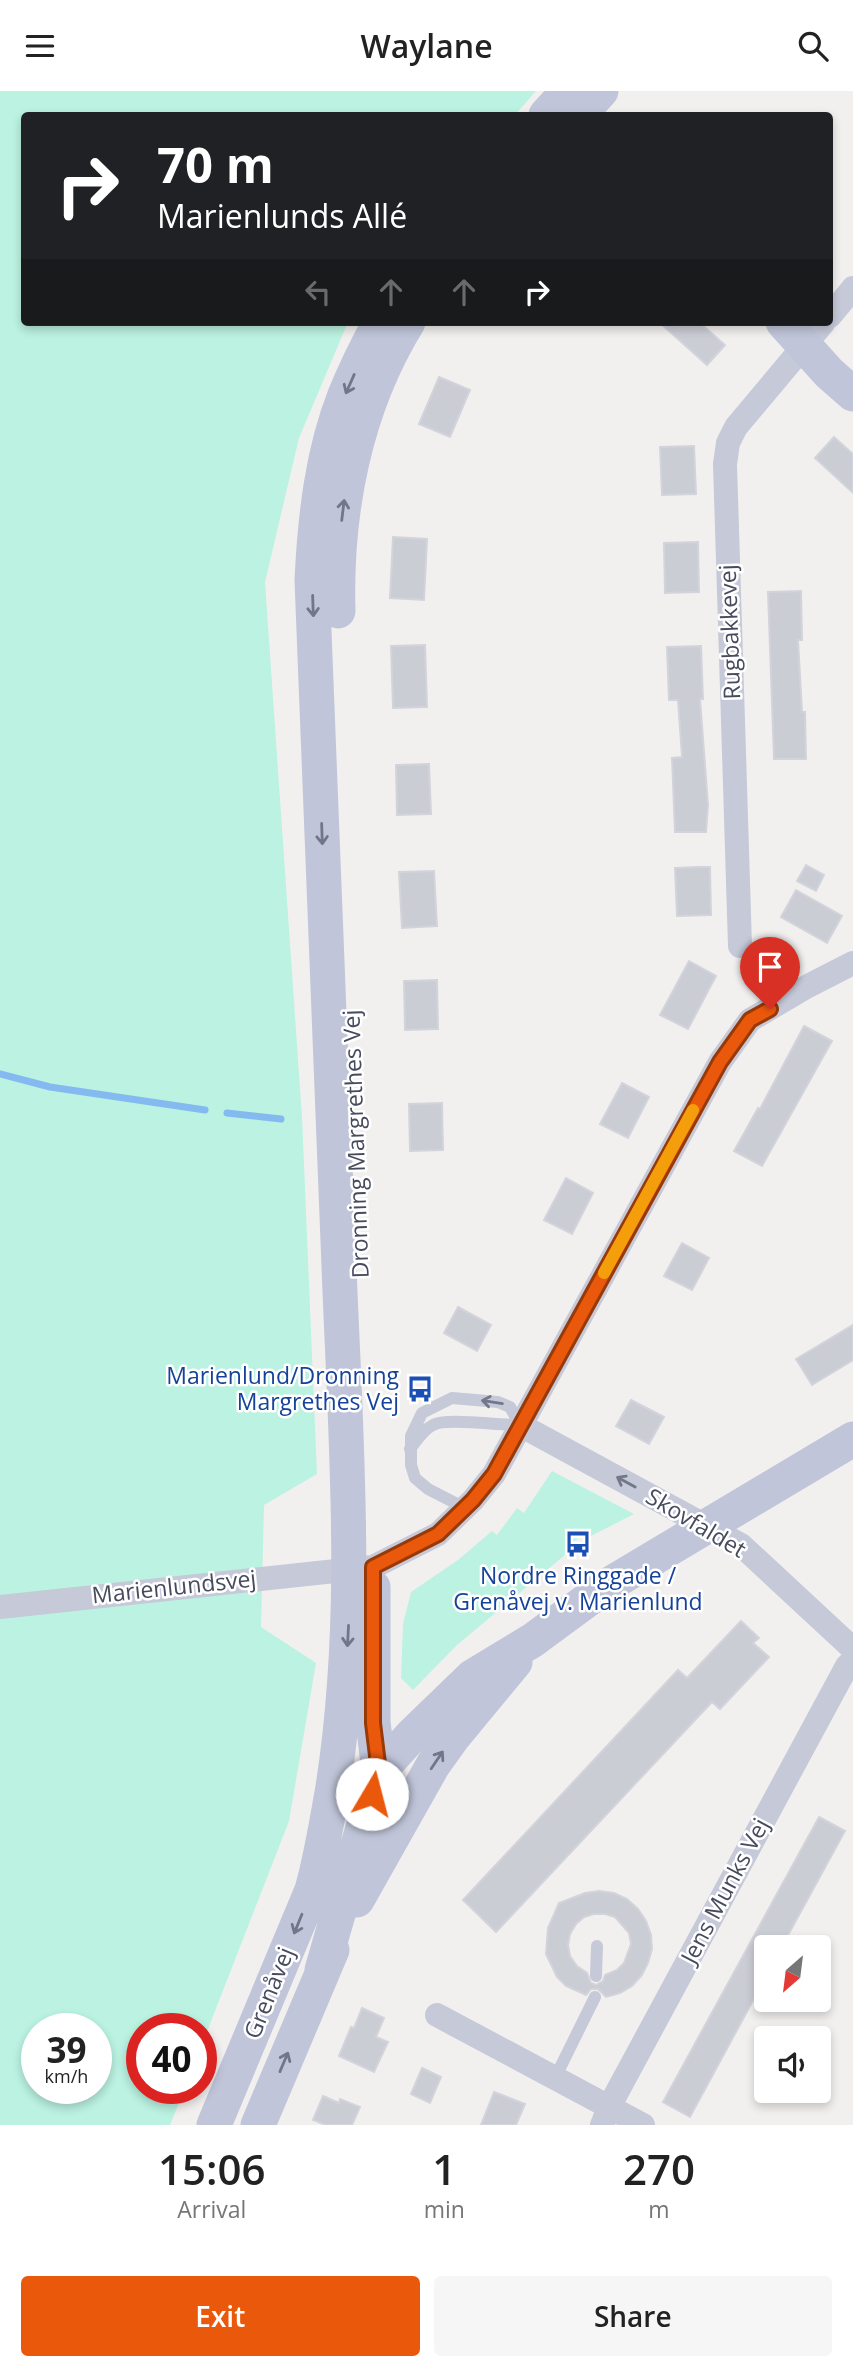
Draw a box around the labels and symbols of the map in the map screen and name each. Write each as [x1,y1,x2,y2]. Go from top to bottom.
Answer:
one-way arrow [343,372,356,394]
one-way arrow [336,499,349,521]
street label: Rugbakkevej [711,564,747,700]
one-way arrow [307,595,320,618]
one-way arrow [315,822,328,845]
pin [740,937,800,1009]
street label: Dronning Margrethes Vej [334,1009,376,1279]
place label: Marienlund/Dronning Margrethes Vej [166,1359,399,1417]
bus stop icon: Marienlund/Dronning Margrethes Vej [405,1374,435,1404]
one-way arrow [481,1395,503,1408]
one-way arrow [616,1475,637,1488]
street label: Skovfaldet [640,1480,753,1565]
bus stop icon: Nordre Ringgade / Grenåvej v. Marienlund [563,1529,593,1559]
place label: Nordre Ringgade / Grenåvej v. Marienlund [453,1559,703,1617]
street label: Marienlundsvej [90,1561,258,1611]
one-way arrow [342,1624,355,1647]
one-way arrow [430,1751,444,1770]
position arrow [335,1757,409,1831]
street label: Jens Munks Vej [671,1812,776,1971]
one-way arrow [291,1913,304,1935]
north arrow [754,1935,831,2013]
street label: Grenåvej [235,1942,301,2043]
speed limit sign: 40 [126,2013,217,2104]
one-way arrow [278,2052,291,2073]

